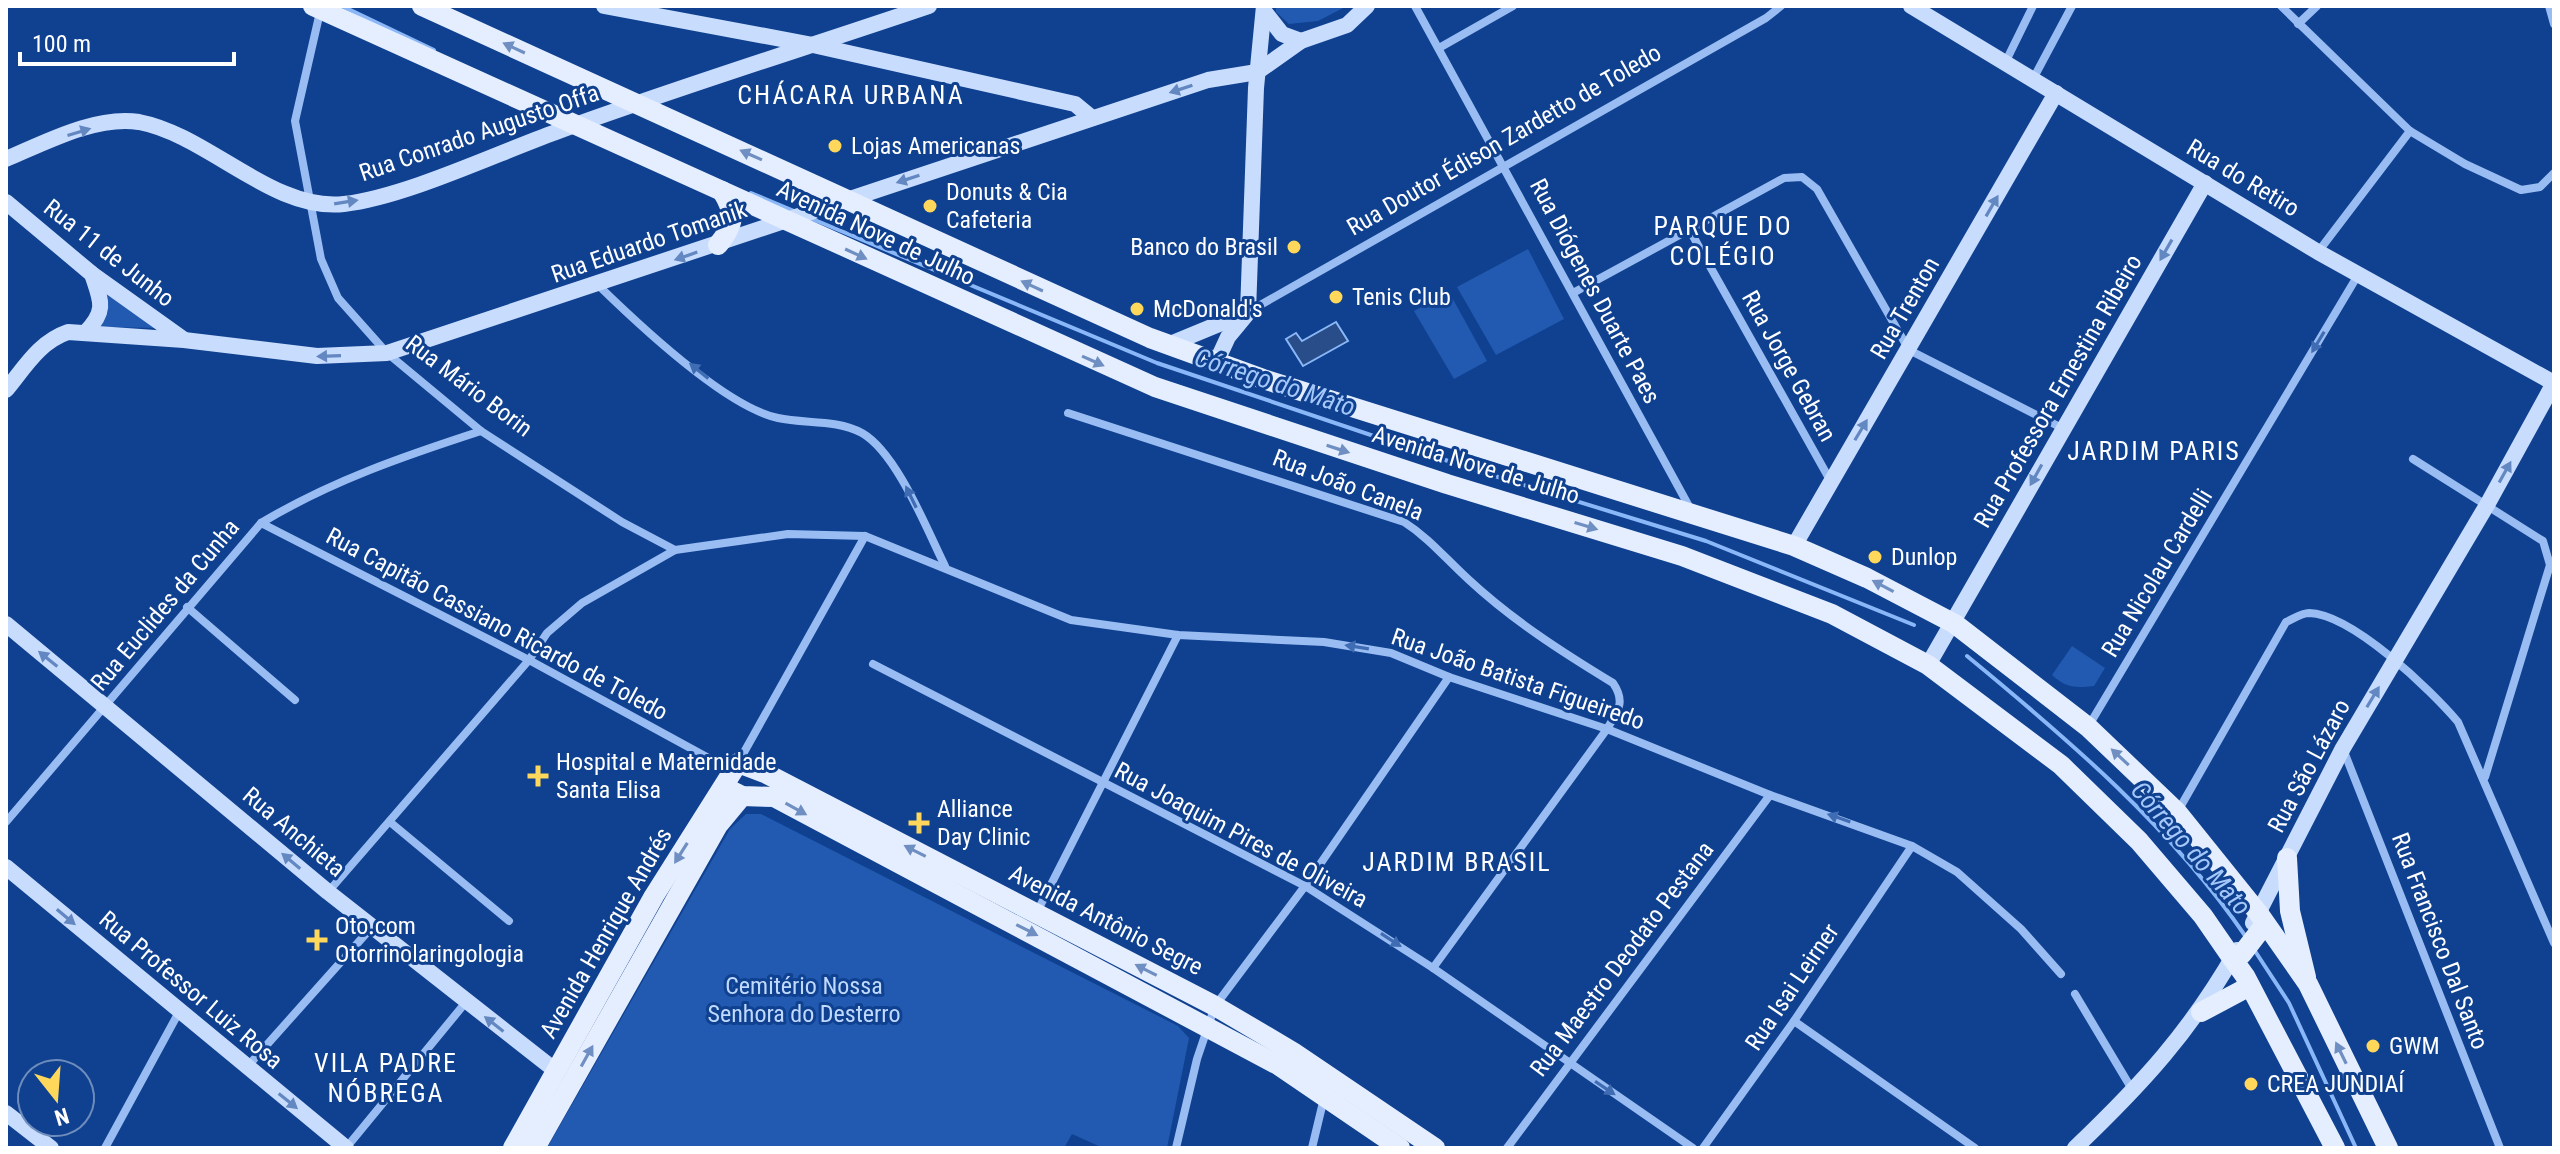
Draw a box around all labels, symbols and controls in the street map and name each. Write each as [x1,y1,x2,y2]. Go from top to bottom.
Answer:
scale bar [20,16,234,66]
text: 100 m [32,30,91,58]
street label: Rua Doutor Édison Zardetto de Toledo [1342,38,1666,242]
one-way arrow [502,41,526,54]
street label: Rua Conrado Augusto Offa [355,79,603,187]
district label: CHÁCARA URBANA [737,80,965,110]
one-way arrow [1169,83,1193,96]
one-way arrow [67,125,91,137]
place label: Lojas Americanas [851,132,1020,160]
street label: Rua do Retiro [2182,133,2304,223]
marker: Lojas Americanas [826,137,844,155]
one-way arrow [739,148,763,162]
one-way arrow [895,173,919,185]
street label: Rua Diógenes Duarte Paes [1524,174,1666,408]
street label: Avenida Nove de Julho [773,175,979,291]
place label: Donuts & Cia Cafeteria [946,178,1068,234]
street label: Rua 11 de Junho [38,193,180,313]
one-way arrow [1985,194,1999,217]
one-way arrow [334,195,359,208]
street label: Rua Eduardo Tomanik [548,195,751,289]
marker: Donuts & Cia Cafeteria [921,197,939,215]
district label: PARQUE DO COLÉGIO [1653,211,1793,271]
place label: Banco do Brasil [1130,233,1278,261]
marker: Banco do Brasil [1285,238,1303,256]
one-way arrow [2159,239,2173,262]
one-way arrow [845,247,868,261]
one-way arrow [673,250,697,262]
street label: Rua Professora Ernestina Ribeiro [1968,250,2148,532]
street label: Rua Trenton [1865,252,1945,364]
one-way arrow [1020,279,1044,292]
place label: Tenis Club [1352,283,1451,311]
street label: Rua Jorge Gebran [1736,286,1842,446]
marker: Tenis Club [1327,288,1345,306]
place label: McDonald's [1153,295,1263,323]
marker: McDonald's [1128,300,1146,318]
street label: Rua Mário Borin [400,329,538,443]
one-way arrow [2311,331,2325,353]
water label: Córrego do Mato [1191,342,1359,422]
one-way arrow [316,349,341,362]
one-way arrow [1082,354,1105,367]
one-way arrow [689,363,709,380]
one-way arrow [1854,419,1868,441]
street label: Avenida Nove de Julho [1369,420,1583,510]
district label: JARDIM PARIS [2067,436,2241,466]
street label: Rua João Canela [1269,443,1427,527]
one-way arrow [1326,443,1350,456]
one-way arrow [2498,461,2511,484]
one-way arrow [2029,464,2043,487]
street label: Rua Nicolau Cardelli [2096,484,2218,662]
one-way arrow [904,485,918,509]
street label: Rua Euclides da Cunha [85,514,245,696]
one-way arrow [1574,520,1598,533]
street label: Rua Capitão Cassiano Ricardo de Toledo [321,522,673,726]
place label: Dunlop [1891,543,1957,571]
marker: Dunlop [1866,548,1884,566]
one-way arrow [1872,580,1895,593]
street label: Rua João Batista Figueiredo [1388,622,1648,736]
one-way arrow [1344,640,1369,653]
one-way arrow [39,651,59,668]
one-way arrow [2366,686,2380,708]
street label: Rua São Lázaro [2262,695,2356,837]
place label: Hospital e Maternidade Santa Elisa [556,748,777,804]
one-way arrow [2111,748,2130,766]
street label: Rua Joaquim Pires de Oliveira [1110,756,1372,914]
marker: Hospital e Maternidade Santa Elisa [527,765,549,787]
water label: Córrego do Mato [2125,775,2257,921]
street label: Rua Anchieta [237,781,351,883]
place label: Alliance Day Clinic [937,795,1030,851]
one-way arrow [785,802,807,816]
marker: Alliance Day Clinic [908,812,930,834]
one-way arrow [1826,812,1850,824]
street label: Avenida Henrique Andrés [534,823,678,1043]
street label: Rua Francisco Dal Santo [2386,829,2494,1053]
street label: Rua Maestro Deodato Pestana [1525,836,1719,1082]
one-way arrow [675,842,689,864]
one-way arrow [903,845,926,858]
district label: JARDIM BRASIL [1362,847,1552,877]
one-way arrow [282,853,302,870]
street label: Avenida Antônio Segre [1004,859,1208,981]
street label: Rua Professor Luiz Rosa [94,905,288,1075]
one-way arrow [55,908,75,925]
place label: Oto.com Otorrinolaringologia [335,912,524,968]
street label: Rua Isai Leirner [1739,918,1845,1056]
one-way arrow [1015,923,1038,936]
marker: Oto.com Otorrinolaringologia [306,929,328,951]
one-way arrow [1380,932,1402,947]
one-way arrow [1134,963,1157,977]
park label: Cemitério Nossa Senhora do Desterro [708,972,900,1028]
one-way arrow [484,1016,504,1032]
place label: GWM [2389,1032,2440,1060]
marker: GWM [2364,1037,2382,1055]
one-way arrow [2334,1041,2348,1064]
one-way arrow [580,1045,594,1067]
district label: VILA PADRE NÓBREGA [314,1048,458,1108]
north arrow [16,1058,96,1138]
place label: CREA JUNDIAÍ [2267,1070,2405,1098]
marker: CREA JUNDIAÍ [2242,1075,2260,1093]
one-way arrow [1594,1080,1615,1095]
one-way arrow [278,1092,298,1108]
text: N [52,1103,72,1131]

